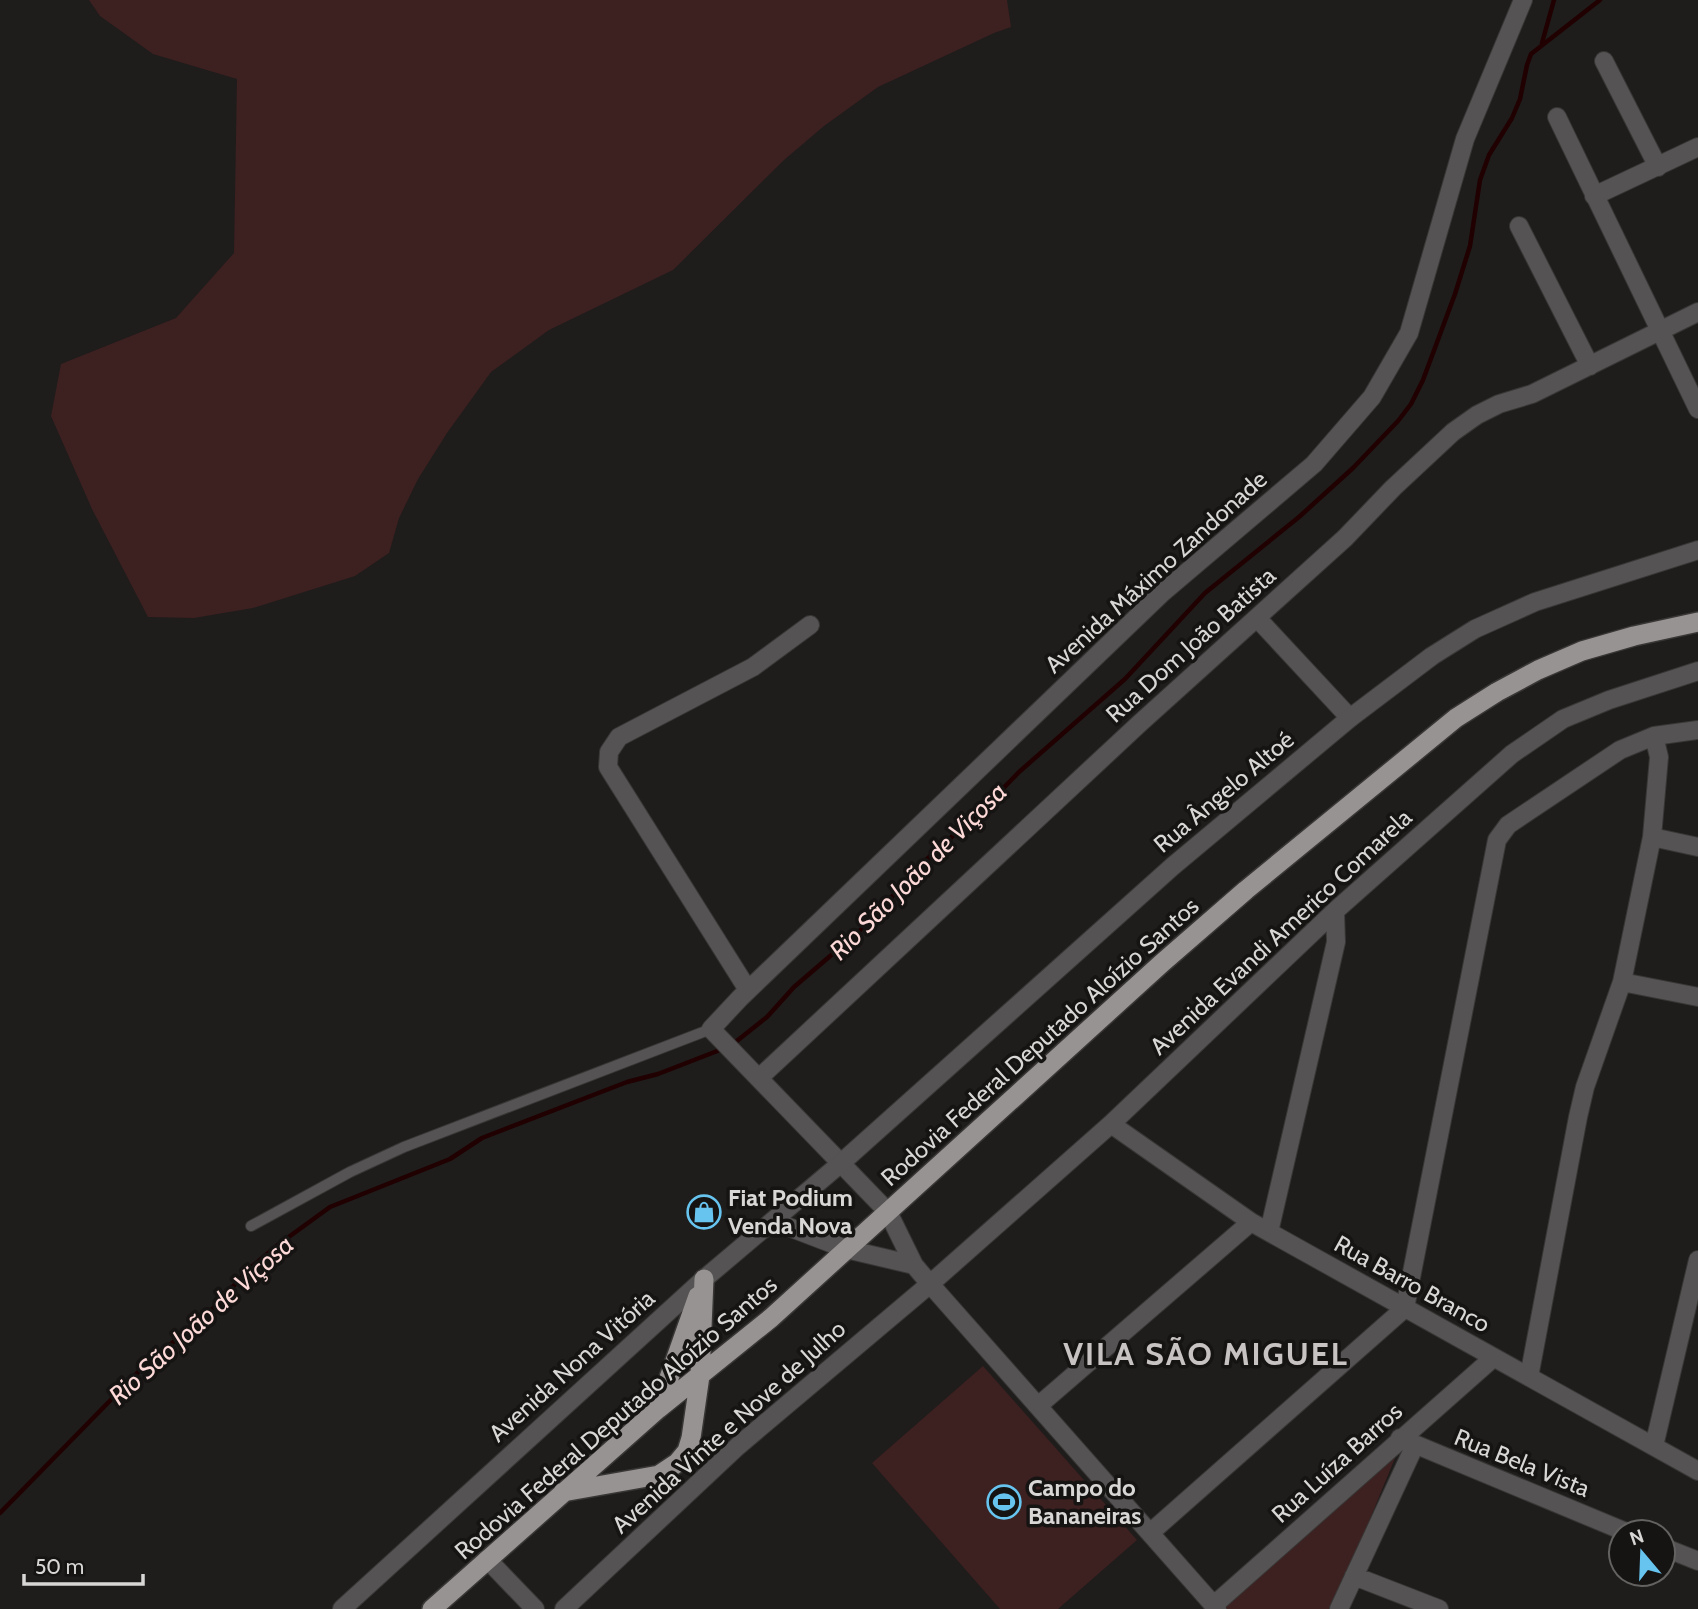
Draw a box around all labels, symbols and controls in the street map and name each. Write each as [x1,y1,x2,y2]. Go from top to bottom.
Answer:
street label: Avenida Máximo Zandonade [1039,464,1273,679]
street label: Rua Dom João Batista [1100,561,1282,728]
street label: Rua Ângelo Altoé [1148,725,1300,859]
water label: Rio São João de Viçosa [823,776,1013,966]
street label: Avenida Evandi Americo Comarela [1144,802,1418,1061]
street label: Rodovia Federal Deputado Aloízio Santos [875,891,1204,1192]
place label: Fiat Podium Venda Nova [728,1183,853,1240]
shop icon: Fiat Podium Venda Nova [685,1193,723,1231]
water label: Rio São João de Viçosa [102,1229,300,1411]
street label: Rua Barro Branco [1329,1229,1495,1338]
street label: Rodovia Federal Deputado Aloízio Santos [449,1270,783,1565]
street label: Avenida Nona Vitória [483,1283,661,1448]
street label: Avenida Vinte e Nove de Julho [606,1314,851,1539]
district label: VILA SÃO MIGUEL [1063,1334,1349,1373]
street label: Rua Luíza Barros [1266,1397,1408,1529]
street label: Rua Bela Vista [1450,1422,1594,1503]
place label: Campo do Bananeiras [1028,1473,1141,1530]
sports icon: Campo do Bananeiras [985,1483,1023,1521]
north arrow [1607,1518,1677,1588]
text: N [1627,1524,1647,1550]
scale bar [24,1542,144,1586]
text: 50 m [35,1554,84,1579]

